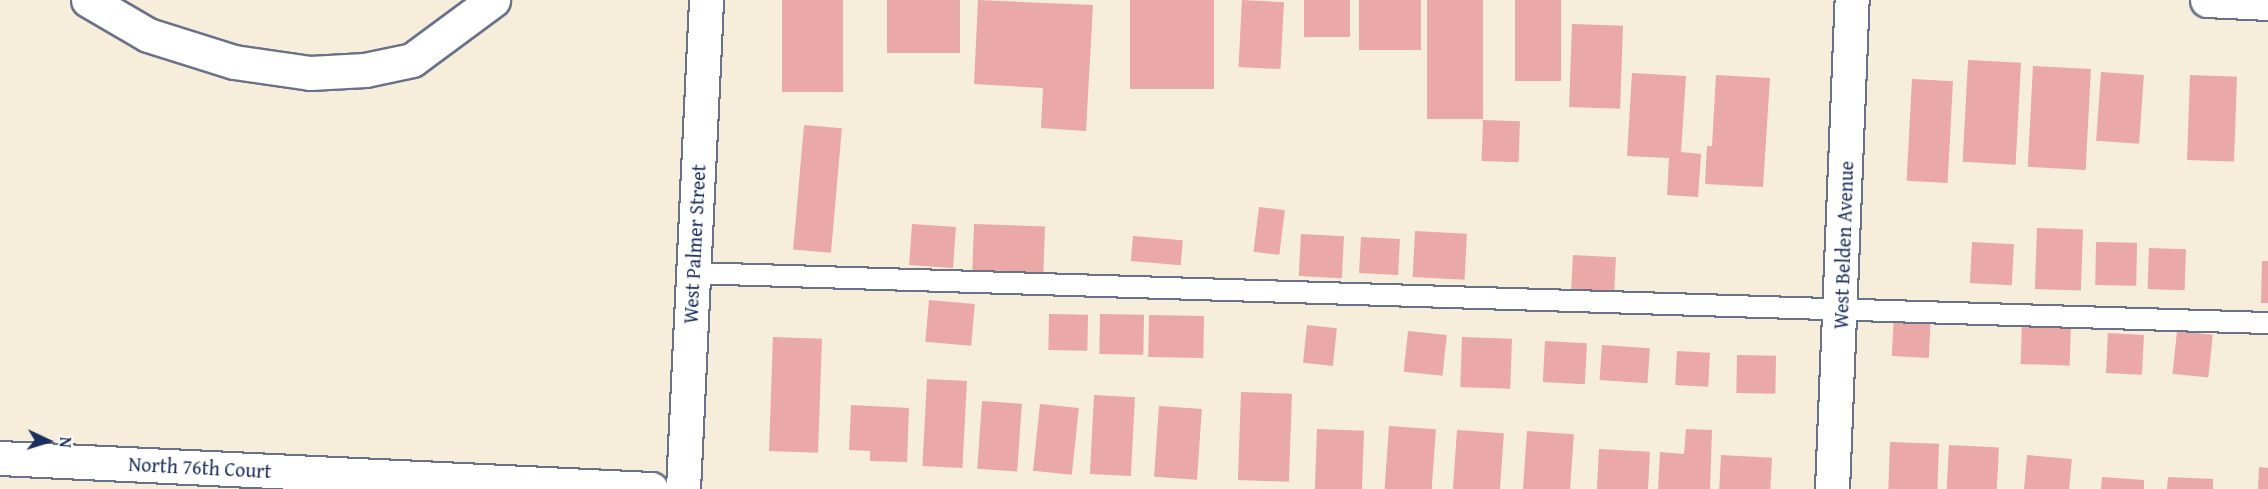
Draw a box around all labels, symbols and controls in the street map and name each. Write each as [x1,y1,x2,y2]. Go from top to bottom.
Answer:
street label: West Belden Avenue [1828,160,1858,330]
street label: West Palmer Street [678,164,710,324]
north arrow [18,411,78,471]
text: N [54,436,78,448]
street label: North 76th Court [128,451,272,483]

